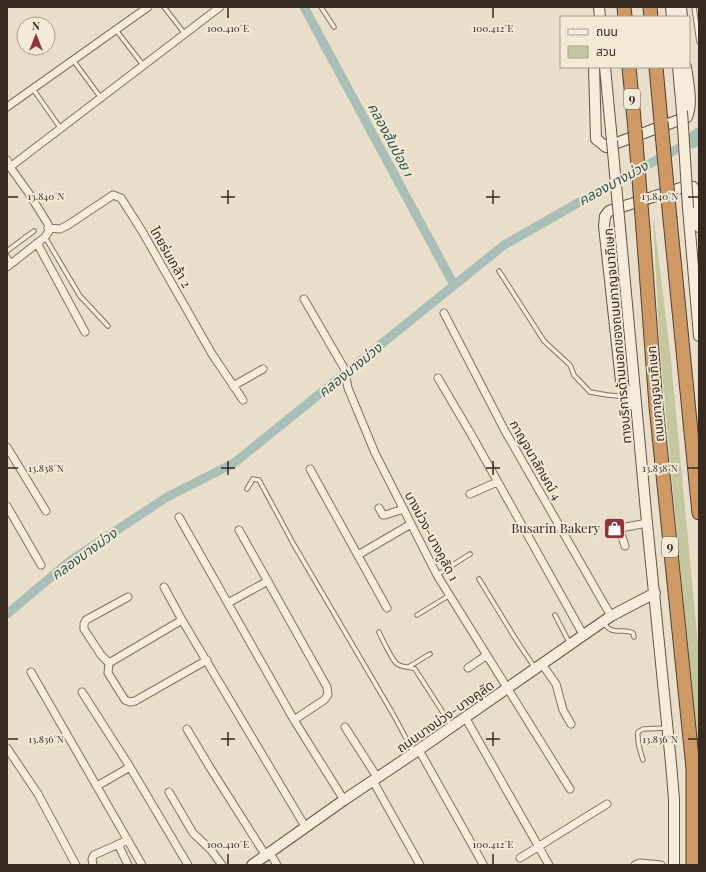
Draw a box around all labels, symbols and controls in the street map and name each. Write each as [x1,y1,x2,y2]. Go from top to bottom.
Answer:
north arrow [16,16,56,56]
legend [560,16,690,68]
text: N [32,18,40,33]
text: 100.410°E [207,21,249,35]
text: 100.412°E [473,21,513,35]
text: ถนน [596,23,618,39]
text: สวน [596,43,616,59]
road number: 9 [624,89,640,109]
water label: คลองส้มป่อย 1 [364,99,419,181]
water label: คลองบางม่วง [575,155,652,209]
text: 13.840°N [28,189,64,203]
text: 13.840°N [642,189,678,203]
street label: ไทยร่มเกล้า 2 [147,222,196,290]
street label: ทางบริการด้านนอกของถนนกาญจนาภิเษก [599,228,634,445]
water label: คลองบางม่วง [314,337,387,401]
street label: ถนนกาญจนาภิเษก [642,345,667,443]
street label: กาญจนาลักษณ์ 4 [507,417,566,503]
text: 13.838°N [28,461,64,475]
text: 13.838°N [642,461,678,475]
street label: บางม่วง-บางคูลัด 1 [402,488,463,584]
shop icon: Busarin Bakery [602,515,628,541]
place label: Busarin Bakery [511,519,600,536]
water label: คลองบางม่วง [47,522,122,584]
road number: 9 [662,537,678,557]
street label: ถนนบางม่วง-บางคูลัด [393,676,497,756]
text: 13.836°N [28,732,64,746]
text: 13.836°N [642,732,678,746]
text: 100.410°E [207,837,249,851]
text: 100.412°E [473,837,513,851]

